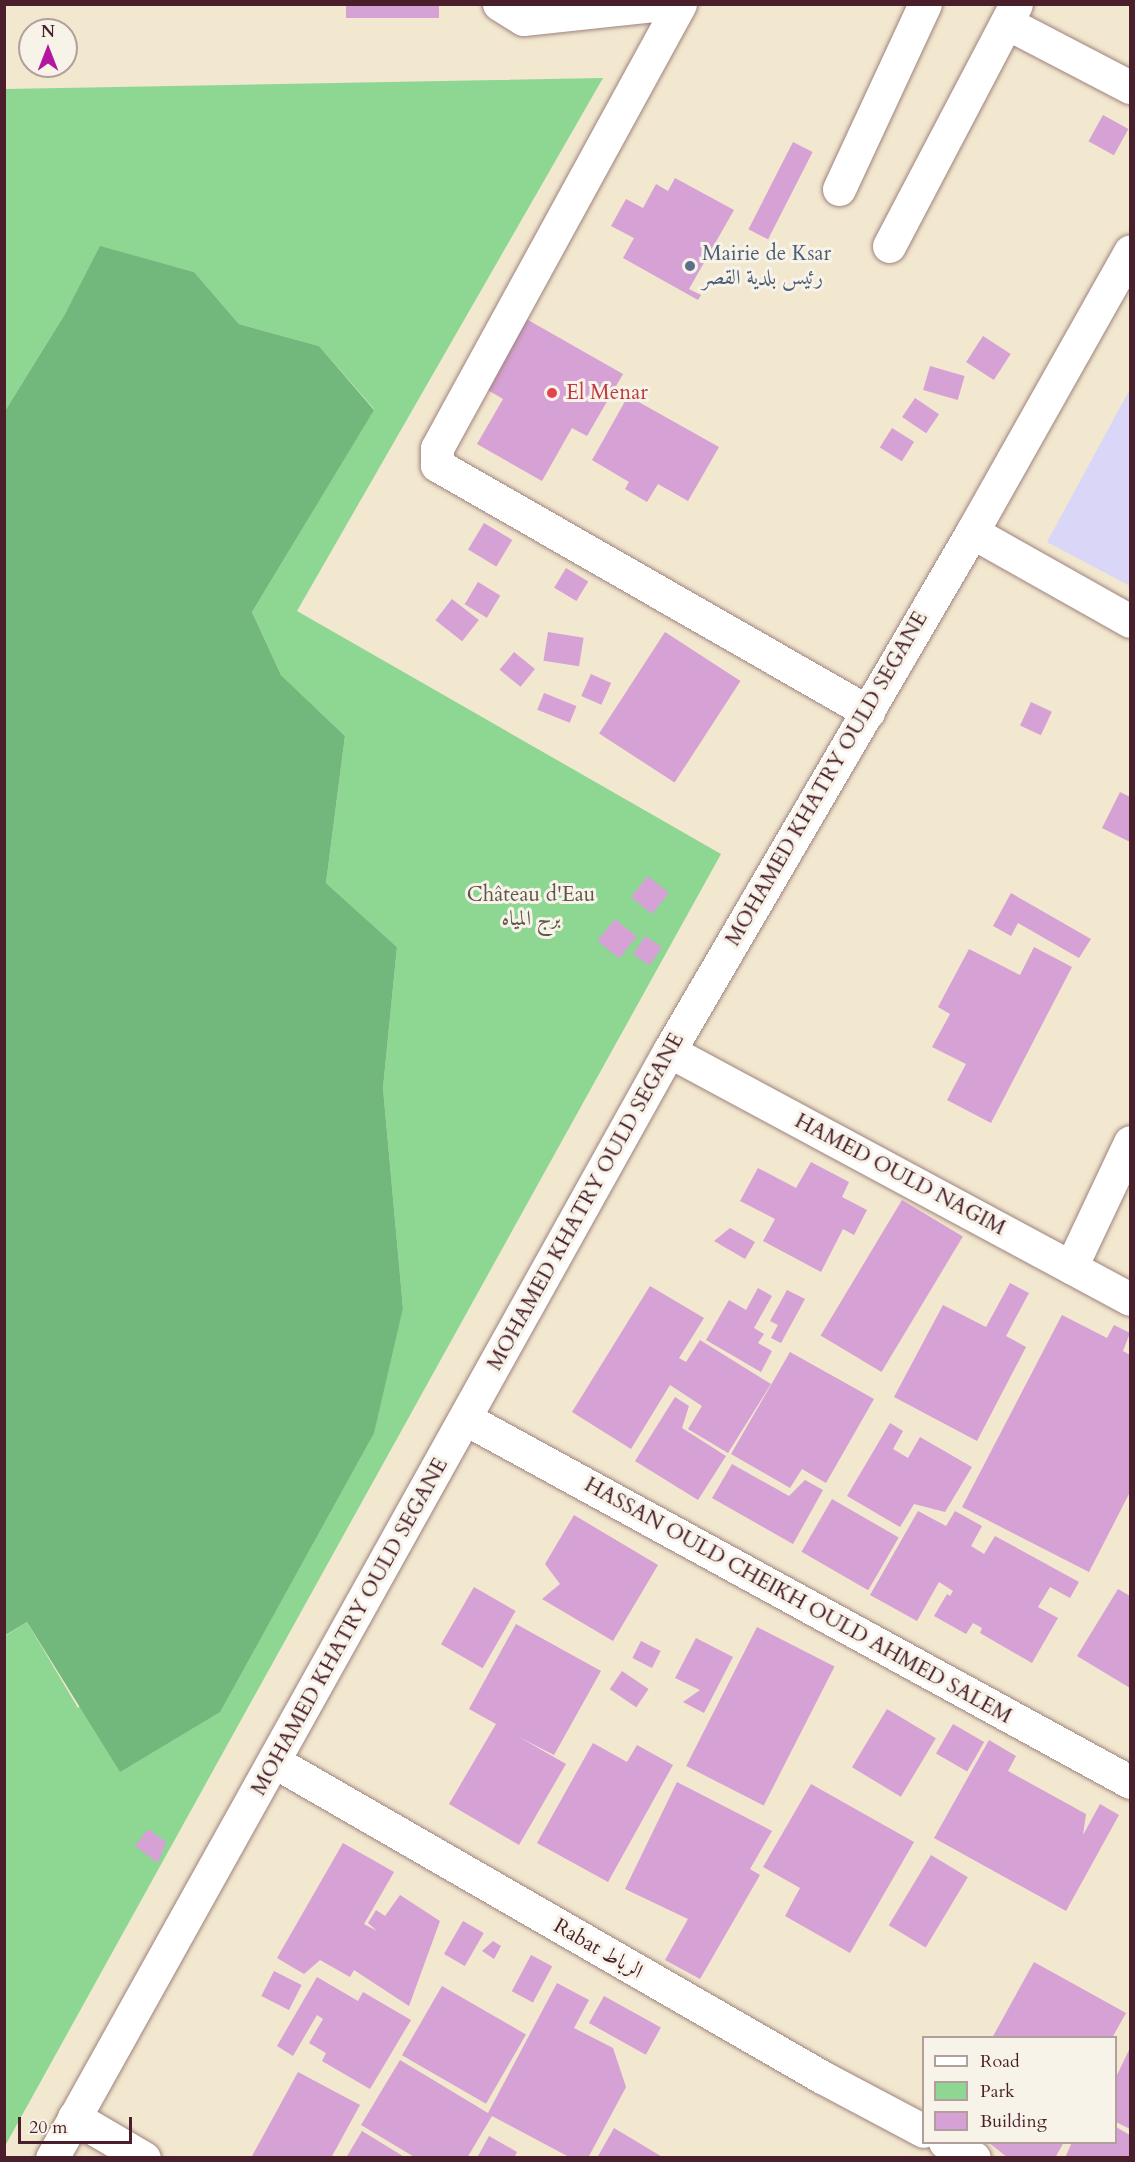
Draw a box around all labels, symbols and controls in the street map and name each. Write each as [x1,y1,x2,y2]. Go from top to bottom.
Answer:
north arrow [18,18,78,78]
text: N [41,21,55,43]
place label: Mairie de Ksar رئيس بلدية القصر [702,241,831,291]
marker: Mairie de Ksar رئيس بلدية القصر [683,259,697,273]
place label: El Menar [566,380,648,406]
marker: El Menar [543,384,561,402]
street label: MOHAMED KHATRY OULD SEGANE [721,607,933,951]
park label: Château d'Eau برج المياه [467,882,595,932]
street label: MOHAMED KHATRY OULD SEGANE [482,1029,690,1375]
street label: HAMED OULD NAGIM [790,1109,1010,1241]
street label: MOHAMED KHATRY OULD SEGANE [246,1454,454,1800]
street label: HASSAN OULD CHEIKH OULD AHMED SALEM [580,1472,1016,1730]
street label: Rabat الرباط [549,1913,647,1985]
legend [922,2036,1117,2144]
text: Road [980,2049,1020,2074]
text: Park [980,2079,1015,2104]
scale bar [21,2105,135,2143]
text: Building [980,2109,1047,2134]
text: 20 m [29,2115,68,2140]

